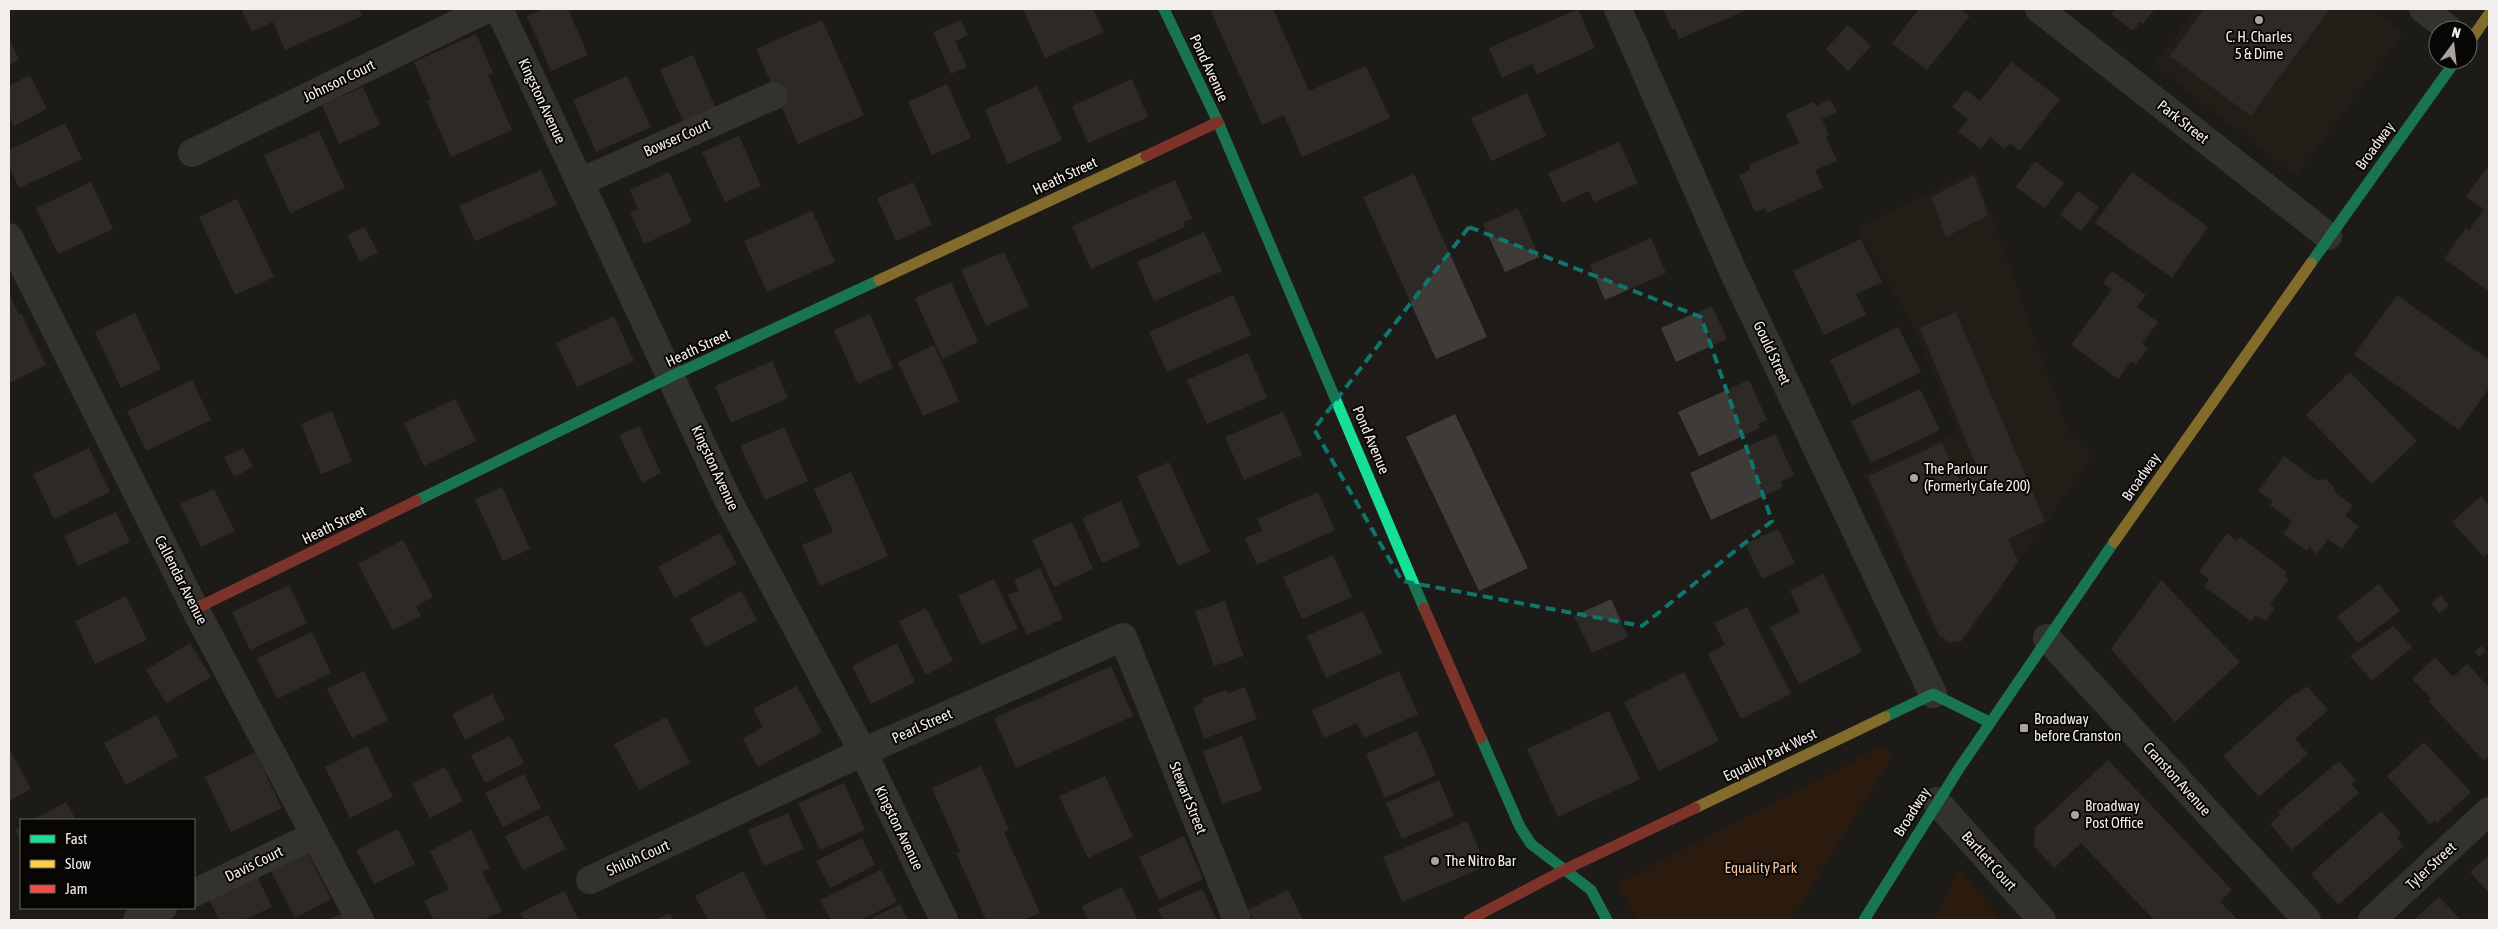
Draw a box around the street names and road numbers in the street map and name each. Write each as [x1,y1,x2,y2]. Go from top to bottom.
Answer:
street label: Pond Avenue [1186,31,1232,104]
street label: Johnson Court [300,56,377,105]
street label: Kingston Avenue [515,56,570,146]
street label: Park Street [2154,96,2212,147]
street label: Bowser Court [641,115,713,160]
street label: Broadway [2352,119,2398,173]
street label: Heath Street [1030,153,1100,198]
street label: Gould Street [1750,318,1795,387]
street label: Heath Street [663,325,733,370]
street label: Pond Avenue [1350,403,1393,477]
street label: Kingston Avenue [688,423,743,513]
street label: Broadway [2118,449,2163,504]
street label: Heath Street [299,502,369,547]
street label: Callendar Avenue [152,532,211,627]
street label: Pearl Street [889,705,955,746]
street label: Equality Park West [1720,725,1819,784]
street label: Cranston Avenue [2140,739,2215,819]
street label: Stewart Street [1166,759,1211,836]
street label: Kingston Avenue [872,783,927,873]
street label: Broadway [1890,784,1933,839]
street label: Bartlett Court [1958,828,2020,894]
street label: Shiloh Court [604,836,672,879]
street label: Tyler Street [2402,838,2459,893]
street label: Davis Court [222,842,285,885]

